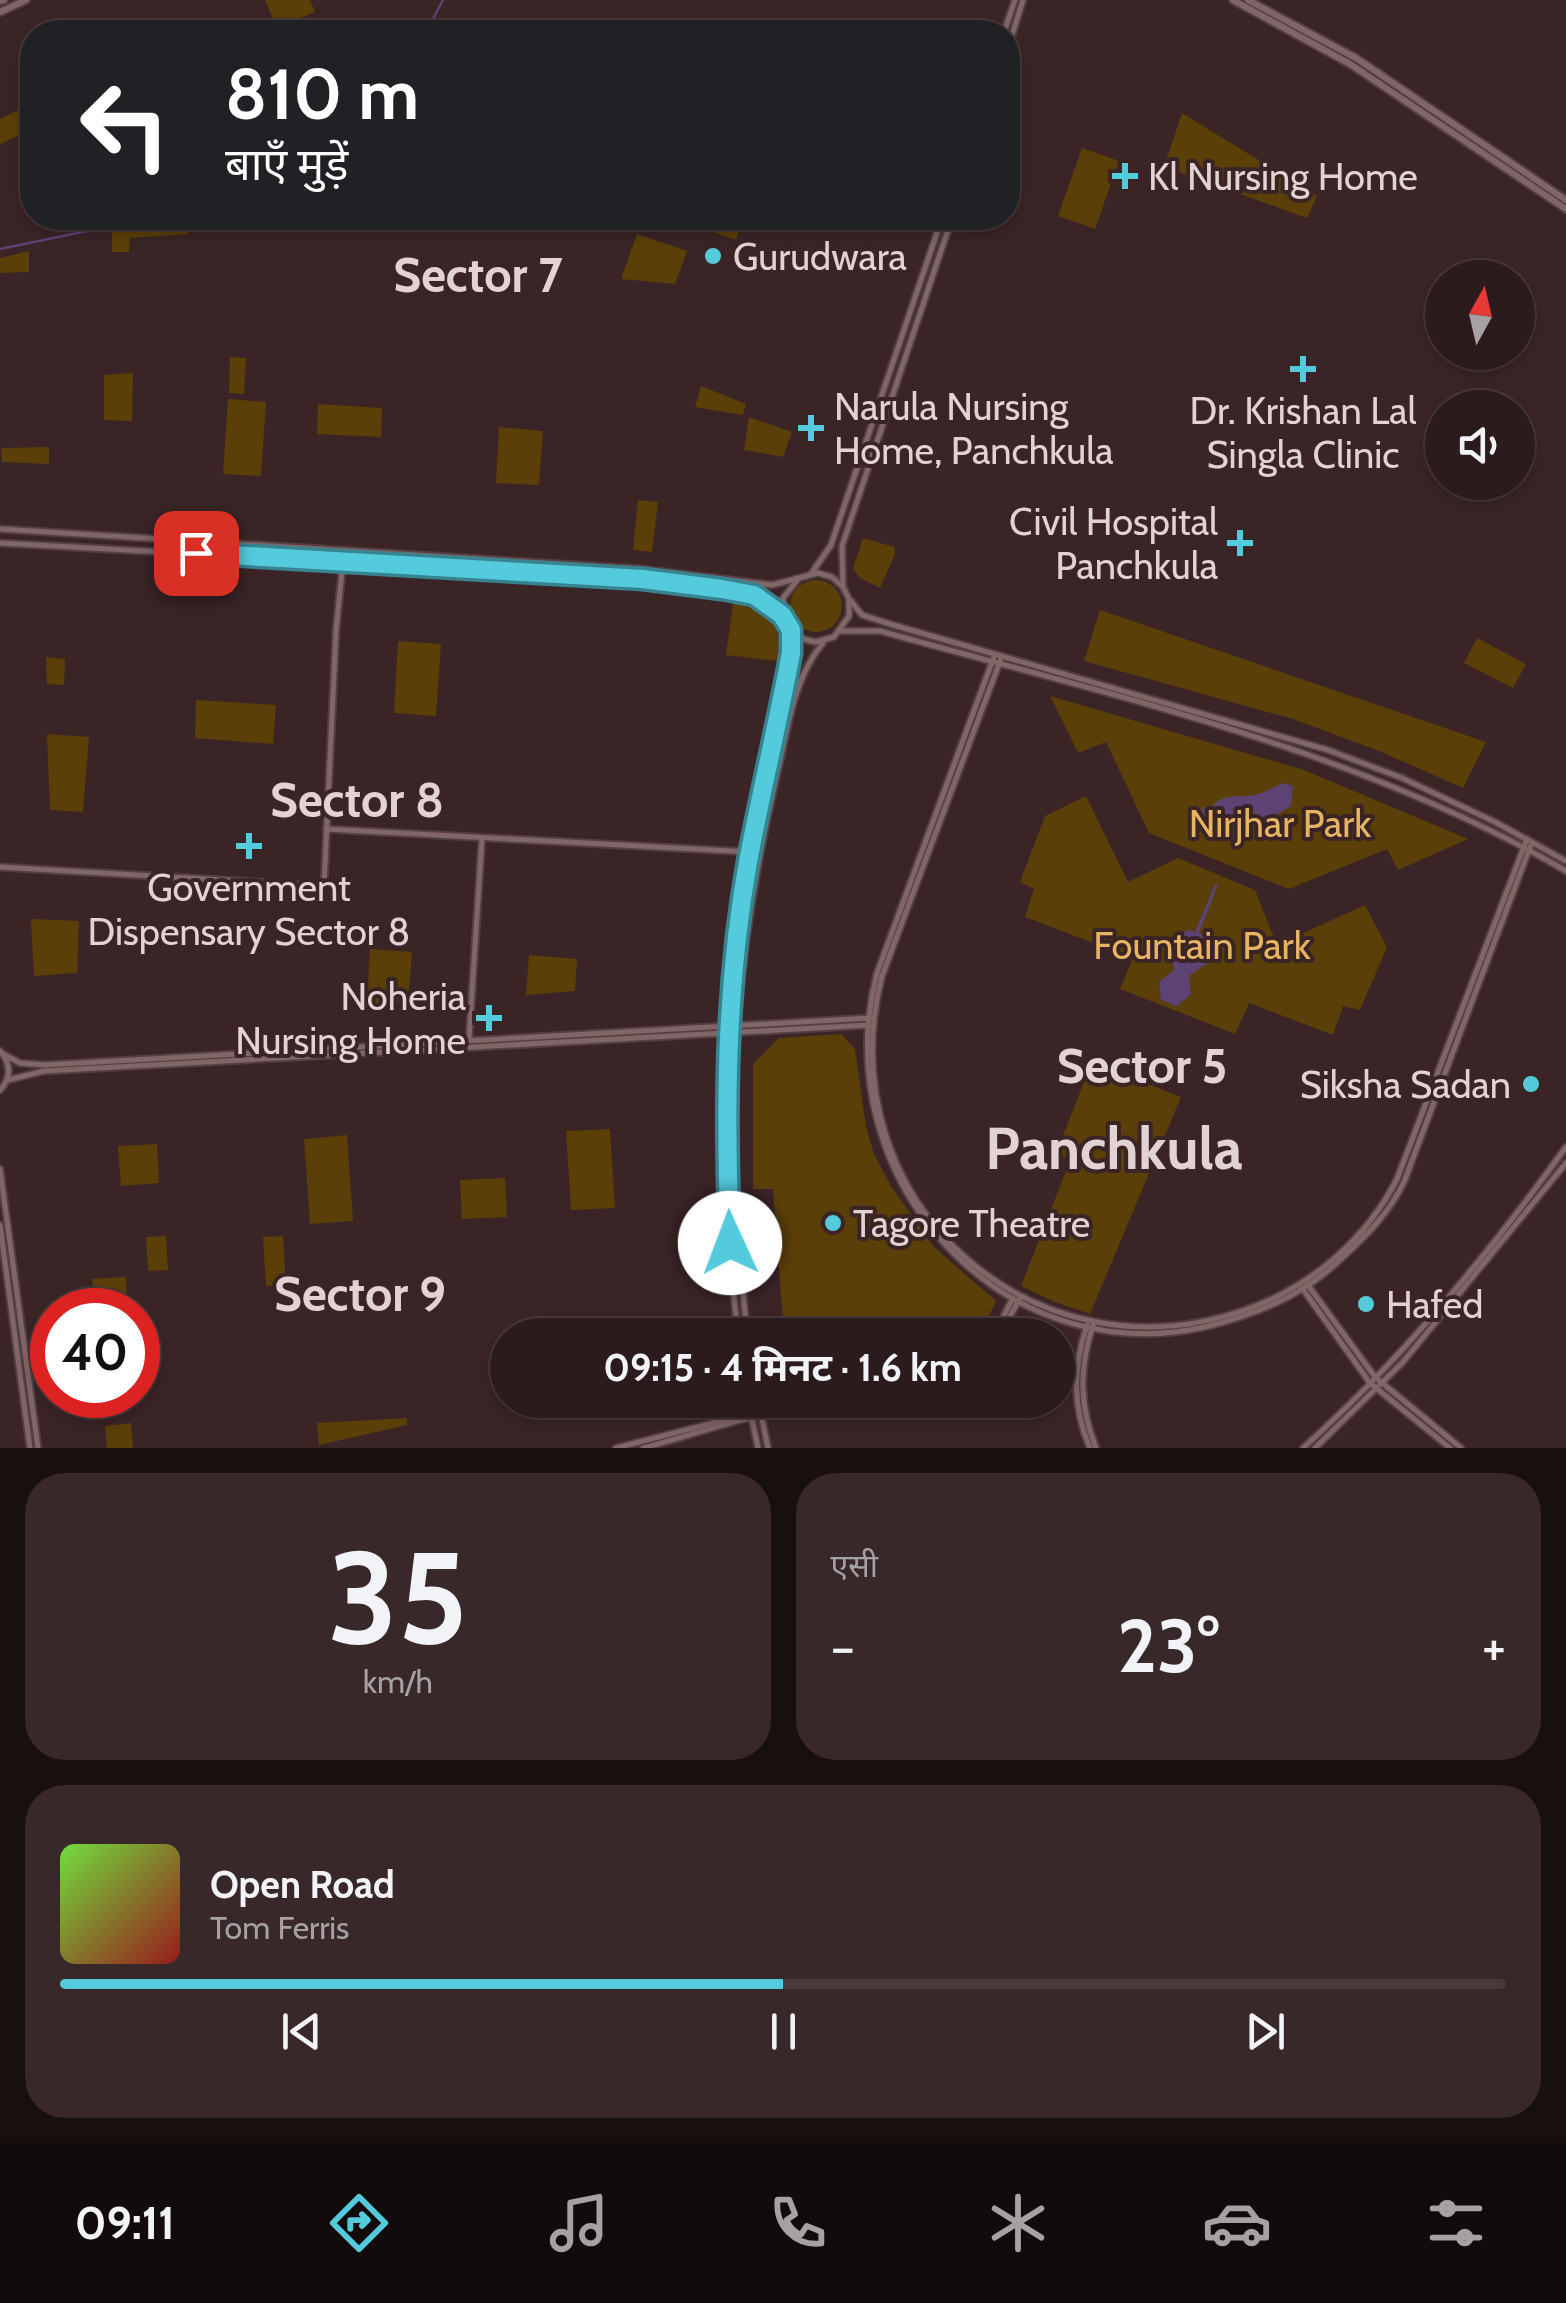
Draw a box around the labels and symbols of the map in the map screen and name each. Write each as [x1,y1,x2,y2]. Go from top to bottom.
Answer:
place label: Kl Nursing Home [1148,153,1418,200]
marker: Kl Nursing Home [1112,163,1138,189]
place label: Gurudwara [733,233,907,280]
marker: Gurudwara [702,245,724,267]
district label: Sector 7 [393,246,563,304]
north arrow [1425,260,1535,370]
marker: Dr. Krishan Lal Singla Clinic [1290,356,1316,382]
place label: Narula Nursing Home, Panchkula [834,383,1113,474]
place label: Dr. Krishan Lal Singla Clinic [1190,387,1416,478]
marker: Narula Nursing Home, Panchkula [798,415,824,441]
place label: Civil Hospital Panchkula [1009,498,1218,589]
pin [154,511,239,596]
marker: Civil Hospital Panchkula [1227,530,1253,556]
district label: Sector 8 [270,771,444,829]
park label: Nirjhar Park [1189,800,1371,847]
marker: Government Dispensary Sector 8 [236,833,262,859]
place label: Government Dispensary Sector 8 [88,864,410,955]
park label: Fountain Park [1093,922,1311,969]
place label: Noheria Nursing Home [235,973,466,1064]
marker: Noheria Nursing Home [476,1005,502,1031]
district label: Sector 5 [1057,1037,1227,1095]
place label: Siksha Sadan [1300,1061,1511,1108]
marker: Siksha Sadan [1520,1073,1542,1095]
district label: Panchkula [985,1113,1243,1184]
position arrow [678,1191,782,1295]
place label: Tagore Theatre [853,1200,1090,1247]
marker: Tagore Theatre [822,1212,844,1234]
district label: Sector 9 [274,1265,446,1323]
place label: Hafed [1386,1281,1483,1328]
speed limit sign: 40 [30,1288,160,1418]
marker: Hafed [1355,1293,1377,1315]

